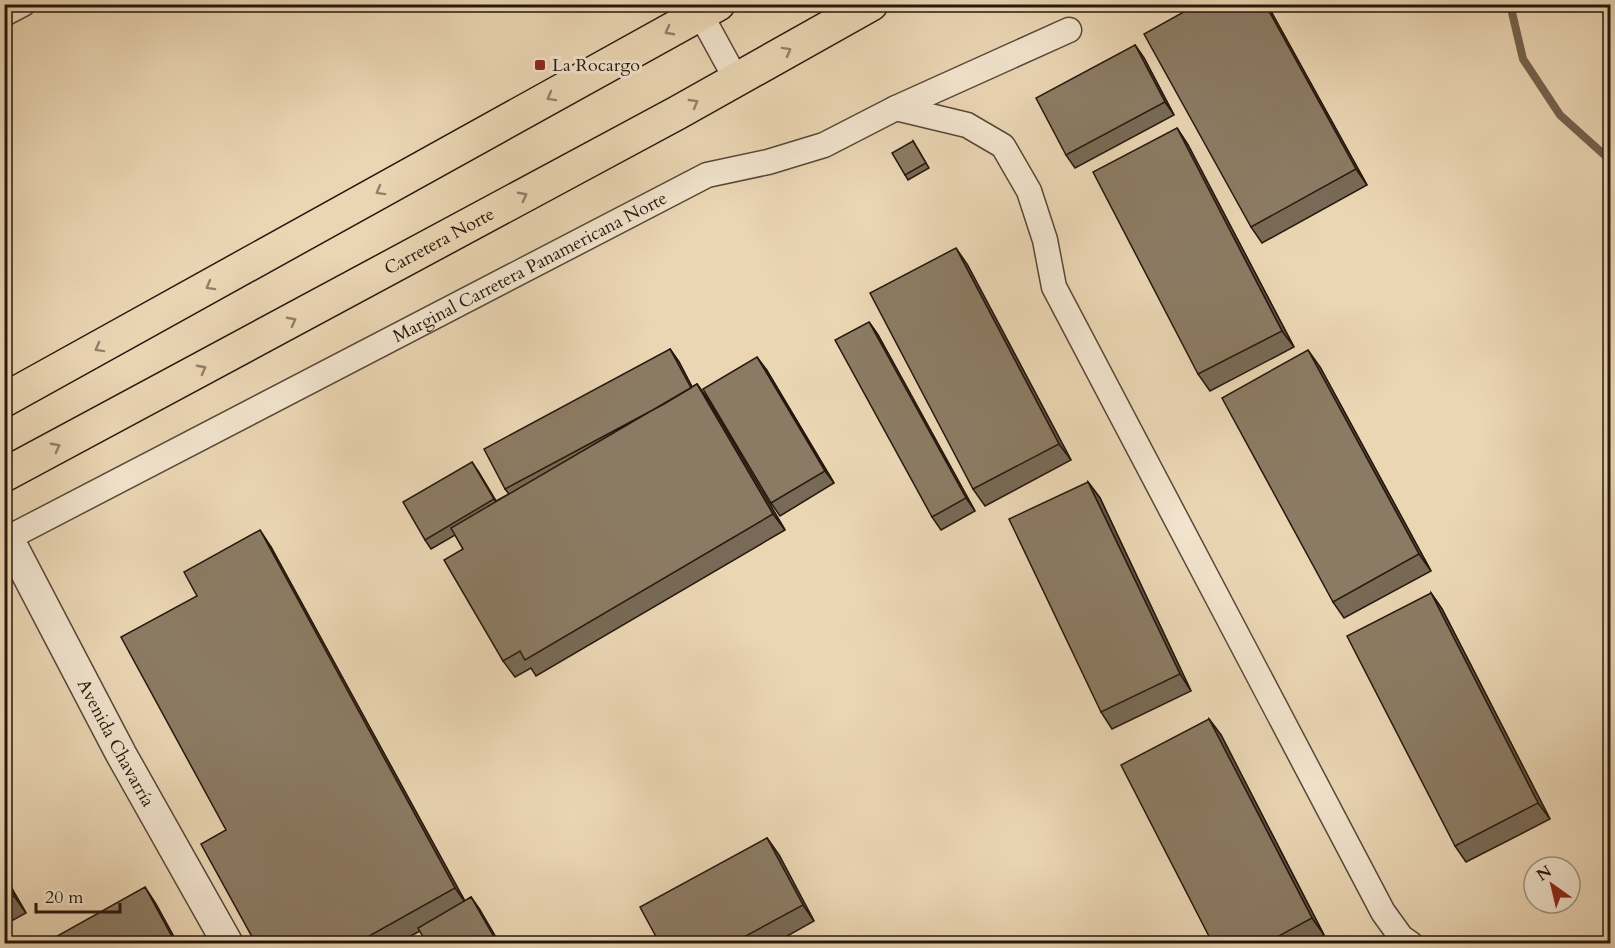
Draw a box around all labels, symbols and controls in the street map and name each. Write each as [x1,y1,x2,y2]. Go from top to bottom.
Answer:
one-way arrow [665,24,675,35]
one-way arrow [781,47,791,58]
place label: La Rocargo [552,53,640,78]
marker: La Rocargo [533,58,547,72]
one-way arrow [546,90,557,101]
one-way arrow [688,99,698,110]
one-way arrow [376,184,386,195]
street label: Marginal Carretera Panamericana Norte [388,185,671,349]
one-way arrow [516,192,527,203]
street label: Carretera Norte [380,201,498,281]
one-way arrow [205,279,216,290]
one-way arrow [286,317,296,328]
one-way arrow [95,341,105,352]
one-way arrow [196,365,206,376]
one-way arrow [50,443,60,454]
street label: Avenida Chavarría [71,674,161,811]
north arrow [1522,855,1582,915]
text: N [1532,860,1556,886]
scale bar [36,876,120,914]
text: 20 m [45,885,84,910]

